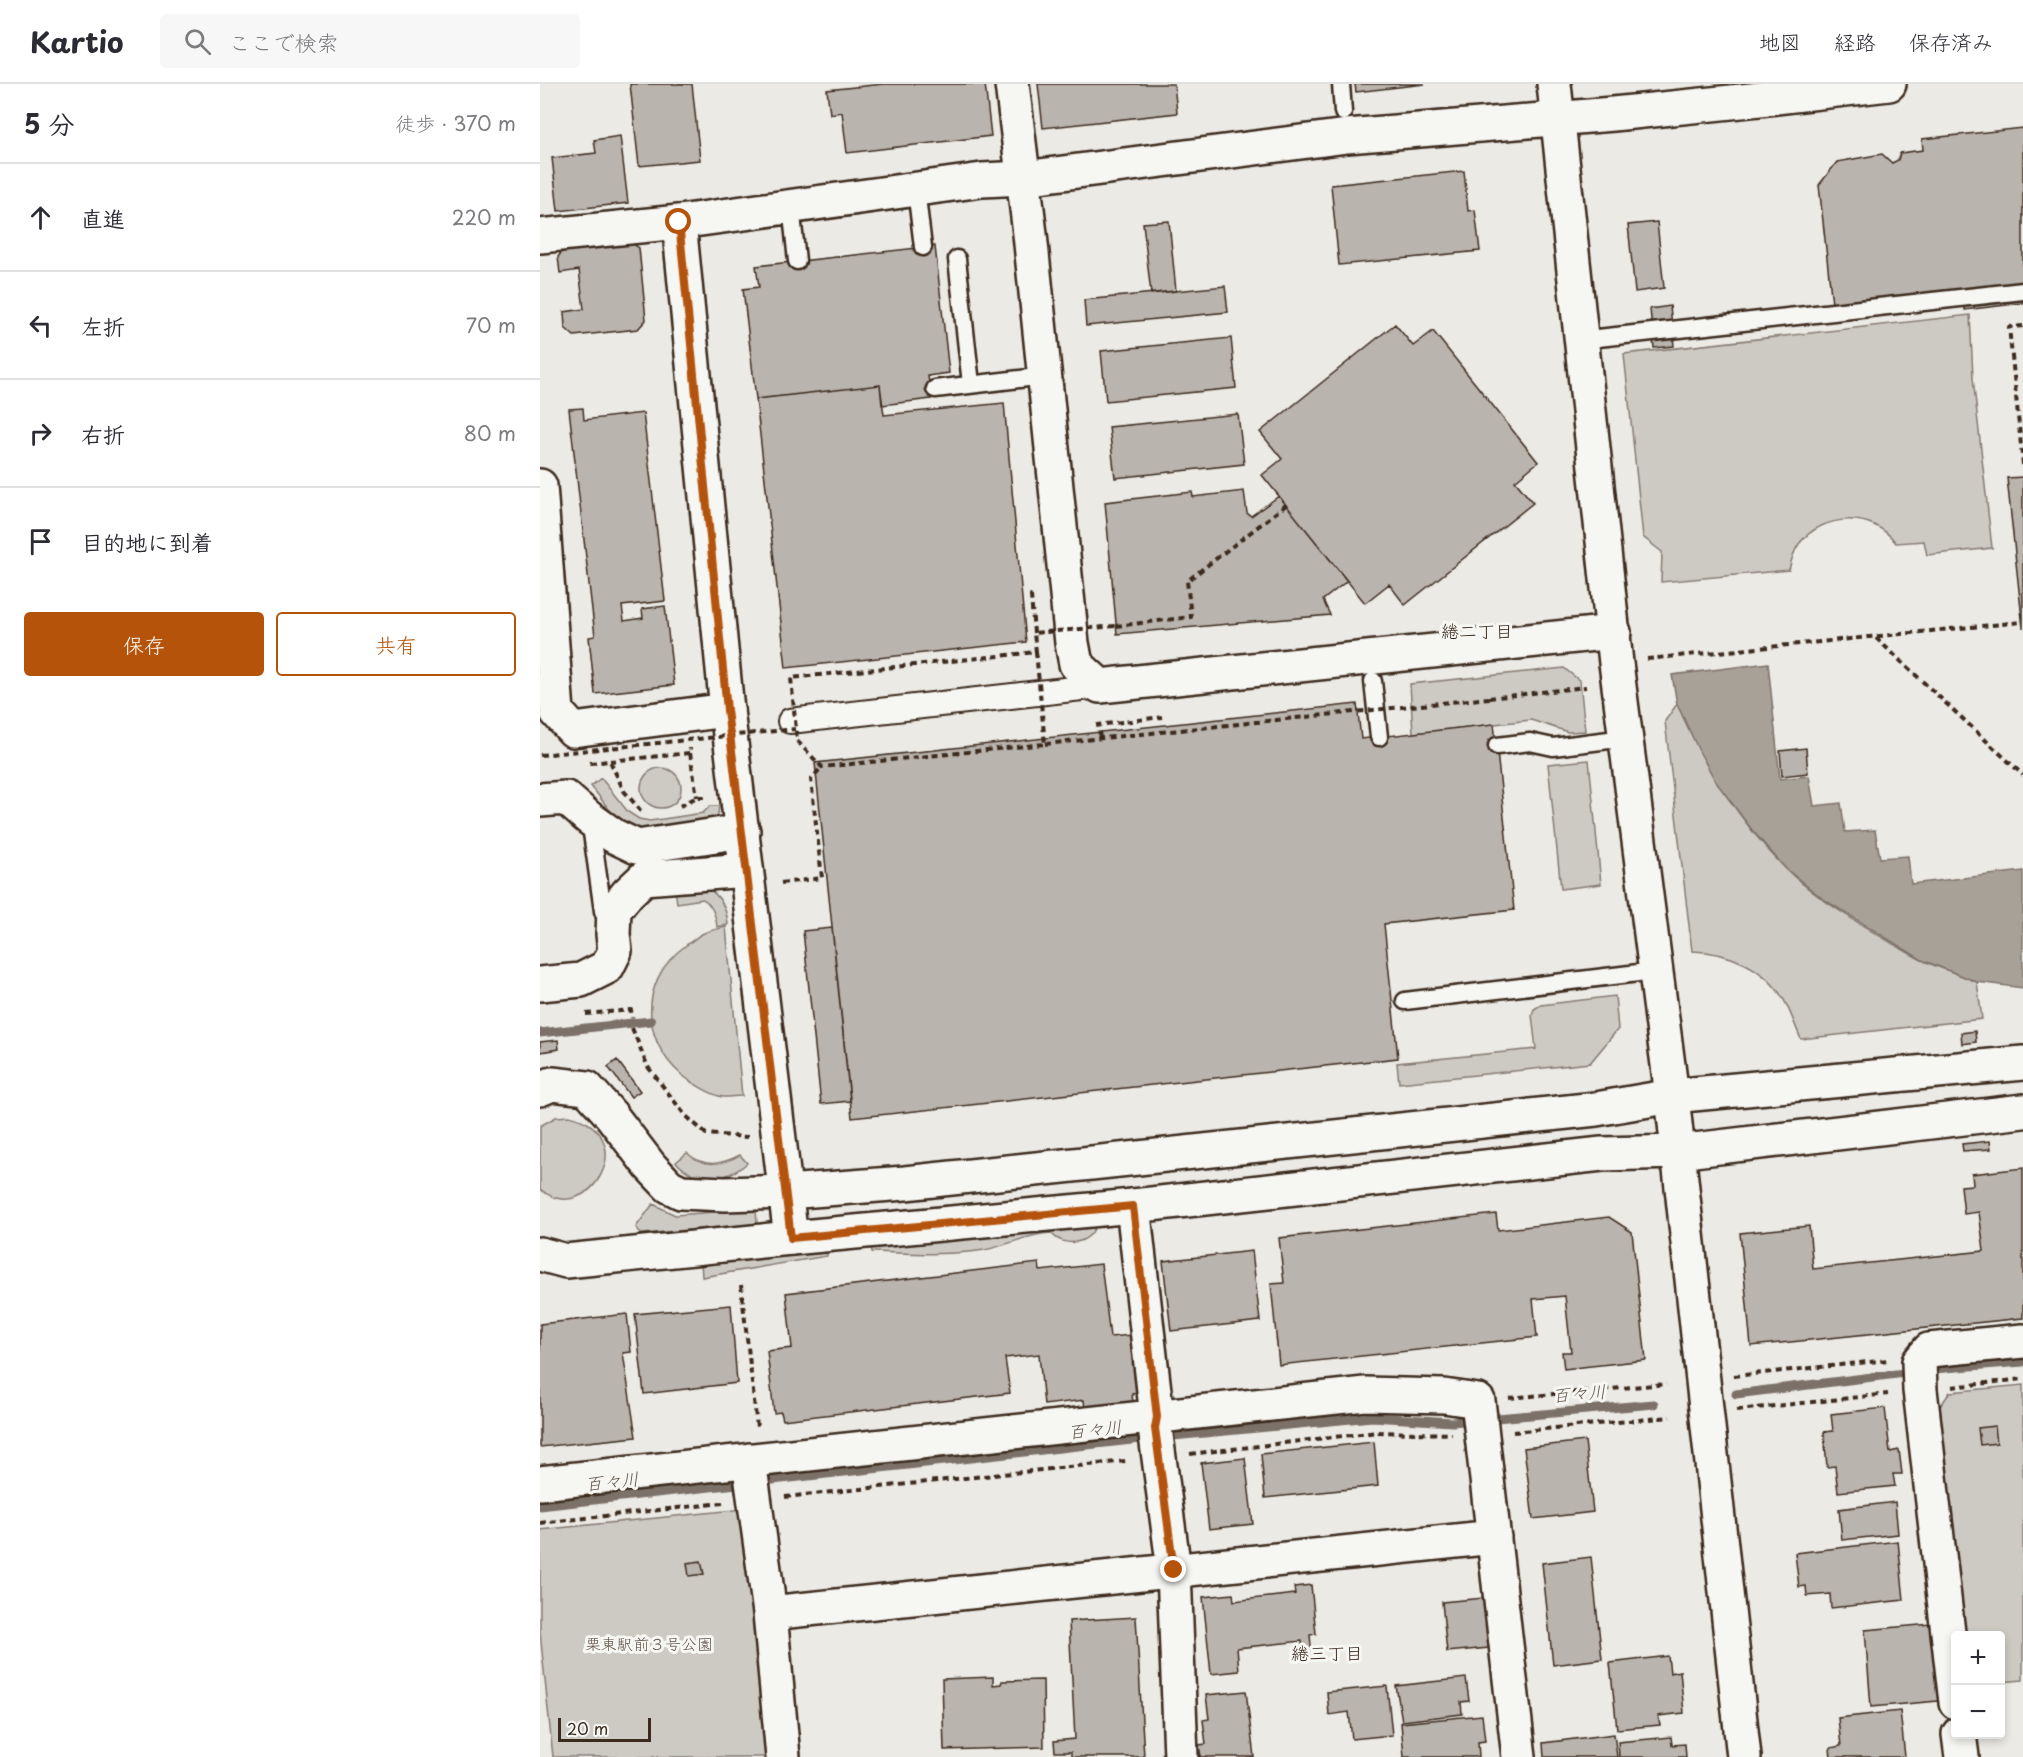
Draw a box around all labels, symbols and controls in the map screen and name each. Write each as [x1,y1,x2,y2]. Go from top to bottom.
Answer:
search box [160,14,580,68]
text: Kartio [30,20,124,63]
icon: search [181,25,214,58]
text: ここで検索 [229,25,339,58]
text: 地図 [1759,25,1801,57]
text: 経路 [1834,25,1876,57]
text: 保存済み [1909,25,1993,57]
text: 5 分 [24,104,74,143]
text: 徒歩 · 370 m [395,108,516,138]
icon: ahead [24,201,57,234]
text: 直進 [81,201,125,234]
text: 220 m [452,202,516,232]
route start [665,208,691,234]
icon: left [24,309,57,342]
text: 左折 [81,309,125,342]
text: 70 m [466,310,516,340]
icon: right [24,417,57,450]
text: 右折 [81,417,125,450]
text: 80 m [464,418,516,448]
icon: arrive [24,525,57,558]
text: 目的地に到着 [81,525,213,558]
button: 保存 [24,612,264,676]
button: 共有 [276,612,516,676]
district label: 綣二丁目 [1441,617,1513,644]
water label: 百々川 [1551,1377,1607,1408]
water label: 百々川 [1067,1412,1123,1445]
water label: 百々川 [584,1464,640,1497]
route end [1160,1556,1186,1582]
park label: 栗東駅前３号公園 [585,1631,713,1655]
map controls [1951,1631,2005,1739]
button: + [1951,1631,2005,1685]
district label: 綣三丁目 [1291,1639,1363,1666]
button: − [1951,1685,2005,1739]
scale bar [558,1715,651,1742]
text: 20 m [567,1716,608,1740]

